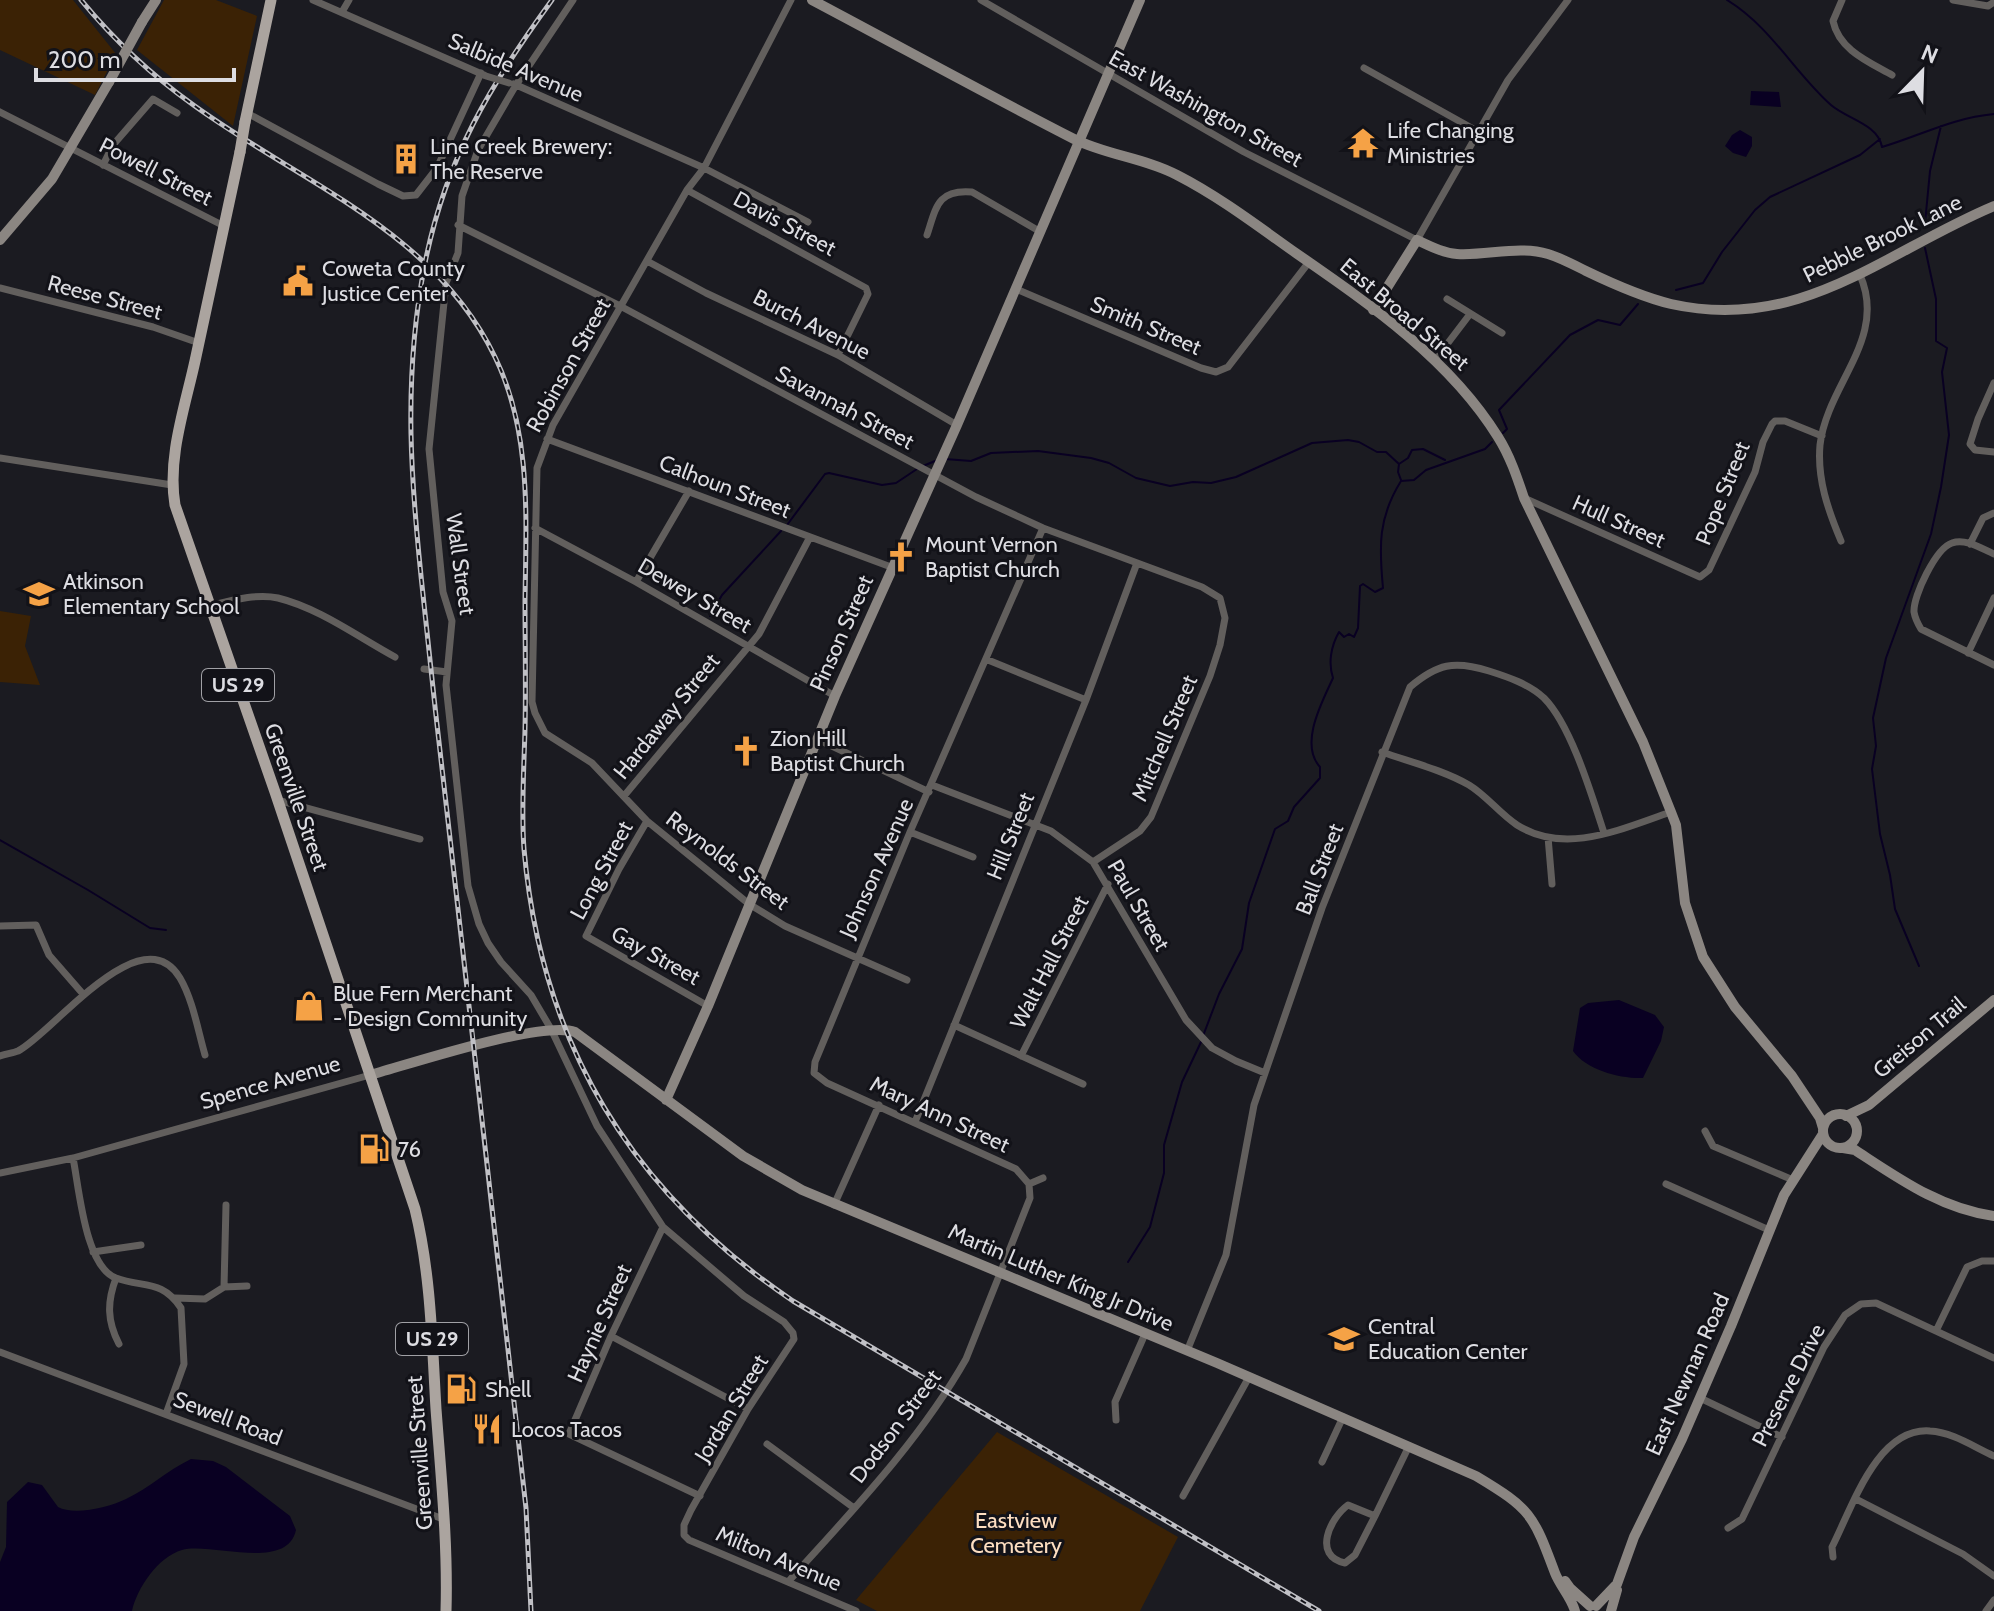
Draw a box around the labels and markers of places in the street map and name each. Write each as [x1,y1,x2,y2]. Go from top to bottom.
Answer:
place label: Life Changing Ministries [1387,117,1515,169]
temple icon: Life Changing Ministries [1346,126,1380,160]
place label: Line Creek Brewery: The Reserve [430,133,612,185]
building icon: Line Creek Brewery: The Reserve [389,142,423,176]
place label: Coweta County Justice Center [321,255,465,307]
public building icon: Coweta County Justice Center [281,264,315,298]
place label: Mount Vernon Baptist Church [925,531,1060,583]
church icon: Mount Vernon Baptist Church [884,540,918,574]
place label: Atkinson Elementary School [63,568,240,620]
school or university icon: Atkinson Elementary School [22,577,56,611]
place label: Zion Hill Baptist Church [770,725,905,777]
church icon: Zion Hill Baptist Church [729,734,763,768]
place label: Blue Fern Merchant - Design Community [333,980,527,1032]
shop icon: Blue Fern Merchant - Design Community [292,989,326,1023]
fuel station icon: 76 [357,1132,391,1166]
place label: 76 [398,1136,421,1163]
place label: Central Education Center [1368,1313,1528,1365]
school or university icon: Central Education Center [1327,1322,1361,1356]
fuel station icon: Shell [444,1372,478,1406]
place label: Shell [485,1376,532,1403]
restaurant icon: Locos Tacos [470,1412,504,1446]
place label: Locos Tacos [511,1416,622,1443]

